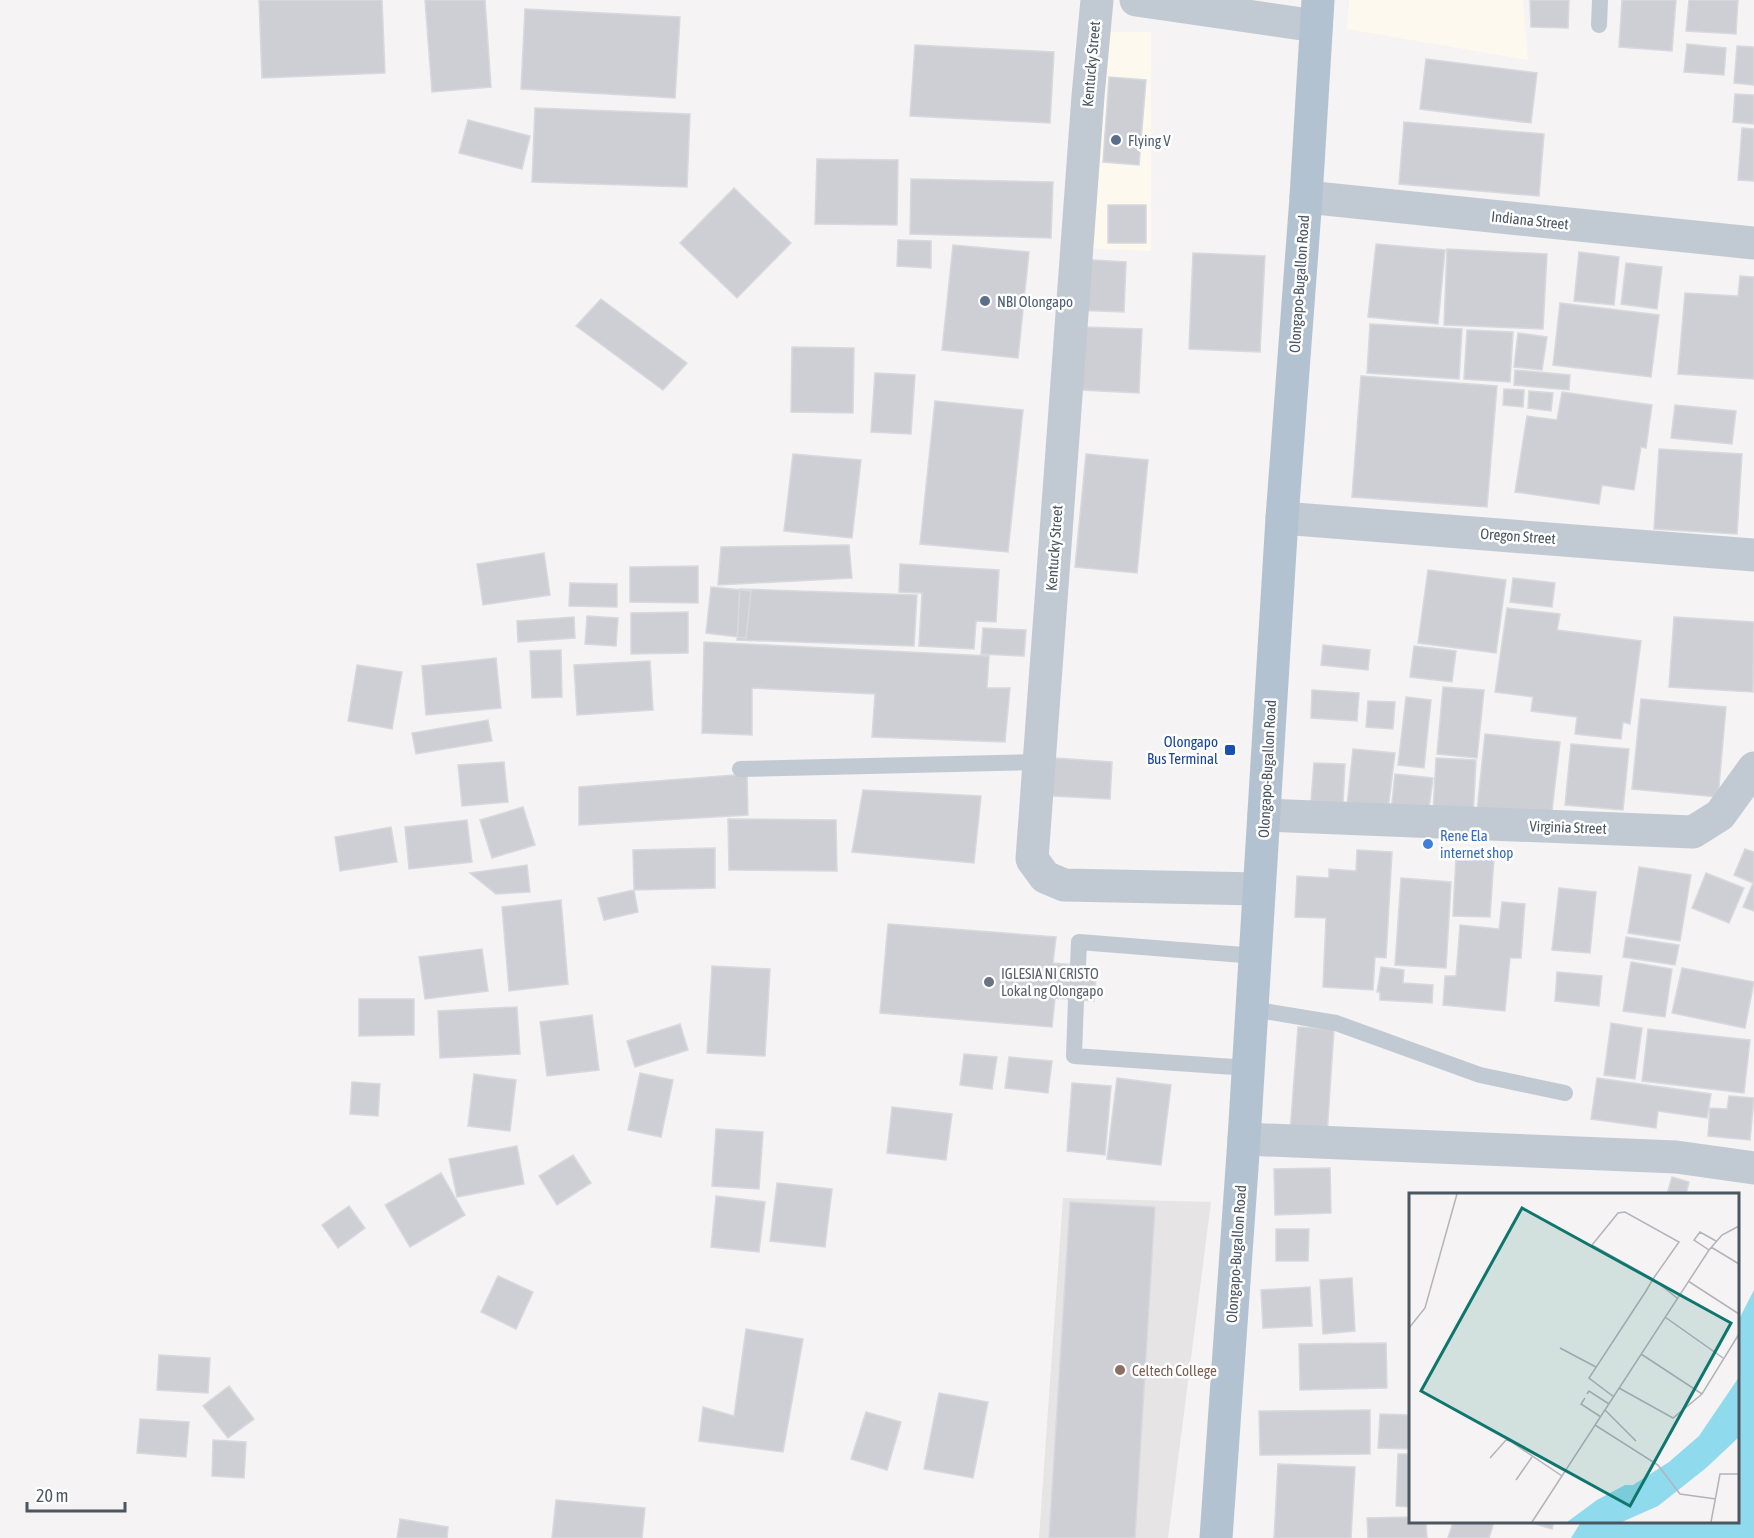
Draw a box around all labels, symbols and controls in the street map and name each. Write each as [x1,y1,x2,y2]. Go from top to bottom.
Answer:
street label: Kentucky Street [1079,20,1103,108]
place label: Flying V [1128,132,1171,149]
marker: Flying V [1109,133,1123,147]
street label: Indiana Street [1490,207,1570,233]
street label: Olongapo-Bugallon Road [1286,214,1312,354]
place label: NBI Olongapo [997,293,1073,310]
marker: NBI Olongapo [978,294,992,308]
street label: Kentucky Street [1043,505,1065,591]
street label: Oregon Street [1480,525,1556,547]
street label: Olongapo-Bugallon Road [1255,700,1279,838]
place label: Olongapo Bus Terminal [1147,733,1218,767]
marker: Olongapo Bus Terminal [1223,743,1237,757]
street label: Virginia Street [1529,817,1607,837]
place label: Rene Ela internet shop [1440,827,1513,861]
marker: Rene Ela internet shop [1421,837,1435,851]
place label: IGLESIA NI CRISTO Lokal ng Olongapo [1001,965,1103,999]
marker: IGLESIA NI CRISTO Lokal ng Olongapo [982,975,996,989]
street label: Olongapo-Bugallon Road [1223,1184,1249,1324]
inset map [1409,1193,1739,1523]
place label: Celtech College [1132,1362,1217,1379]
marker: Celtech College [1113,1363,1127,1377]
scale bar [27,1475,124,1513]
text: 20 m [36,1485,68,1506]

